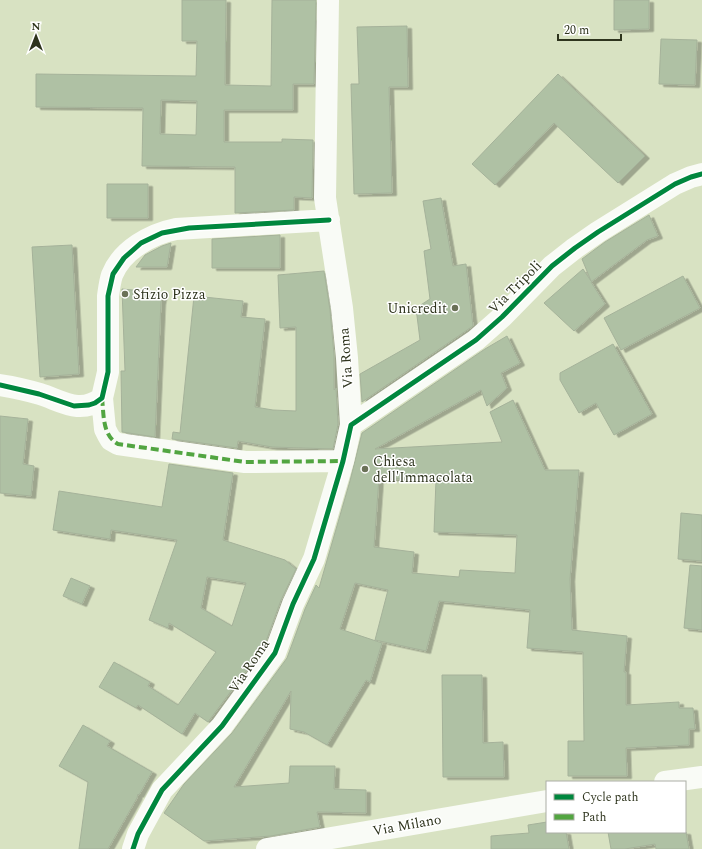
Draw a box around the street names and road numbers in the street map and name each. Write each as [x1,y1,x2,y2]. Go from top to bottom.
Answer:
street label: Via Tripoli [483,255,547,319]
street label: Via Roma [333,327,359,389]
street label: Via Roma [223,635,275,697]
street label: Via Milano [371,809,443,841]

